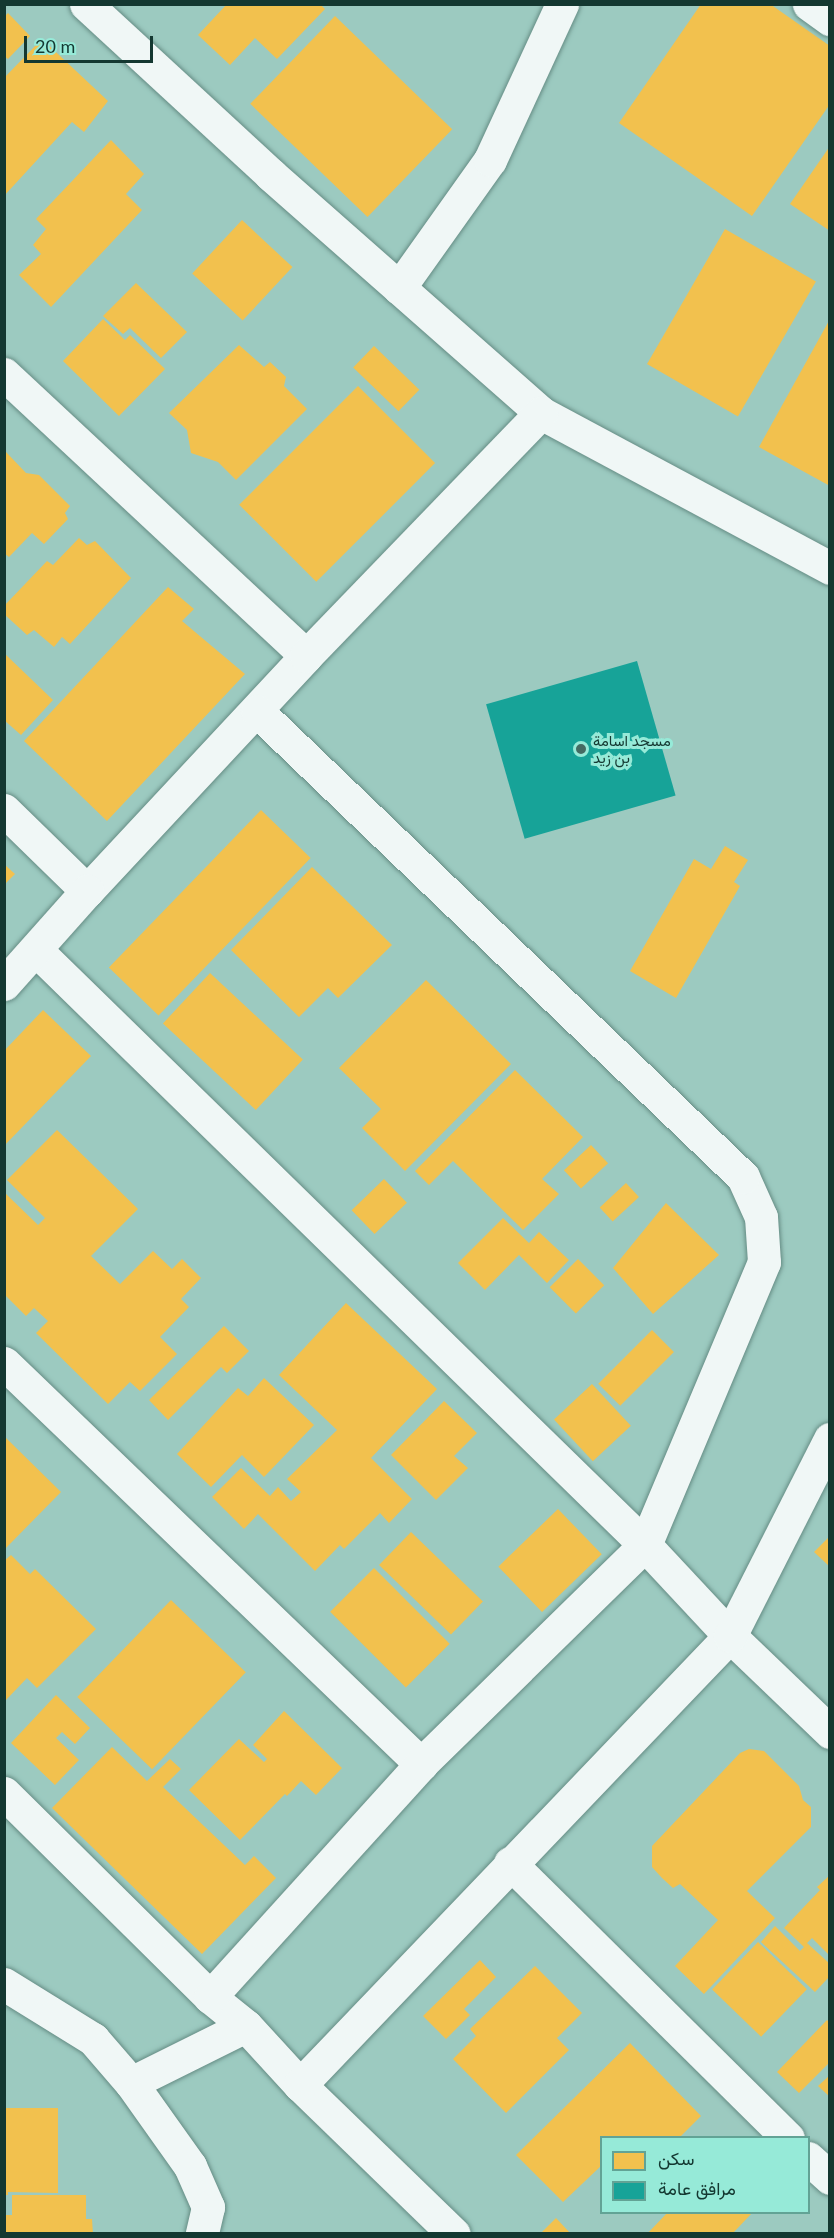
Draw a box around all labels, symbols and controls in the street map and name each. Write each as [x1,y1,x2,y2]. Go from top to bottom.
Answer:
scale bar [27,24,156,62]
text: 20 m [35,35,75,57]
place label: مسجد اسامة بن زيد [593,731,671,766]
marker: مسجد اسامة بن زيد [574,742,588,756]
legend [600,2136,810,2214]
text: سكن [658,2147,694,2169]
text: مرافق عامة [658,2177,736,2199]

